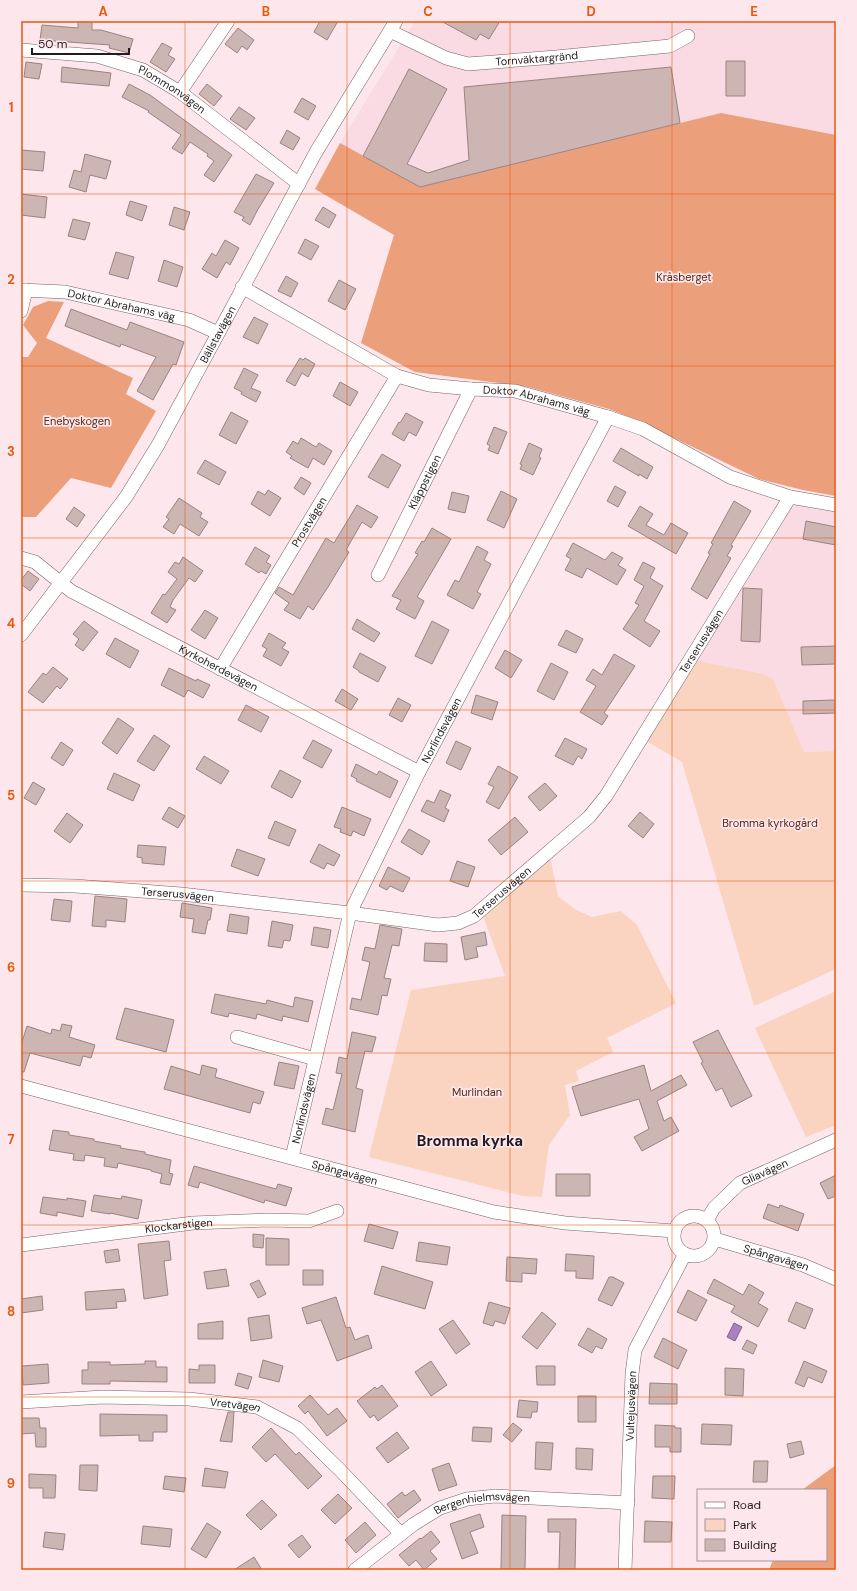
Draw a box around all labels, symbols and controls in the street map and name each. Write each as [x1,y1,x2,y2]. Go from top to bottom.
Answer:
text: A [98,3,108,20]
text: B [262,3,270,20]
text: C [423,3,433,20]
text: D [586,3,596,20]
text: E [750,3,758,20]
scale bar [32,30,129,56]
text: 50 m [38,36,67,52]
street label: Tornväktargränd [495,48,579,69]
street label: Plommonvägen [137,62,208,116]
text: 1 [9,99,13,116]
park label: Kråsberget [656,270,712,284]
text: 2 [7,271,15,288]
street label: Doktor Abrahams väg [66,286,177,324]
street label: Bällstavägen [196,303,239,366]
street label: Doktor Abrahams väg [483,383,592,419]
park label: Enebyskogen [44,414,110,428]
text: 3 [7,443,15,460]
street label: Kläppstigen [405,452,444,512]
street label: Prostvägen [288,494,330,550]
street label: Terserusvägen [676,607,726,676]
text: 4 [7,615,15,632]
street label: Kyrkoherdevägen [177,641,260,694]
street label: Norlindsvägen [418,695,464,765]
text: 5 [7,787,15,804]
park label: Bromma kyrkogård [722,816,818,830]
street label: Terserusvägen [469,863,534,921]
street label: Terserusvägen [141,884,215,905]
text: 6 [7,959,15,976]
street label: Norlindsvägen [288,1072,319,1145]
park label: Murlindan [452,1085,502,1099]
text: 7 [8,1131,15,1148]
district label: Bromma kyrka [417,1131,523,1151]
street label: Gliavägen [739,1155,790,1188]
street label: Spångavägen [310,1157,379,1188]
street label: Klockarstigen [144,1215,213,1236]
street label: Spångavägen [742,1241,811,1274]
text: 8 [7,1303,15,1320]
street label: Vultejusvägen [623,1370,639,1442]
street label: Vretvägen [209,1395,264,1415]
text: 9 [7,1475,15,1492]
street label: Bergenhielmsvägen [431,1489,530,1517]
legend [697,1489,827,1561]
text: Road [733,1497,761,1513]
text: Park [733,1517,757,1533]
text: Building [733,1537,777,1553]

